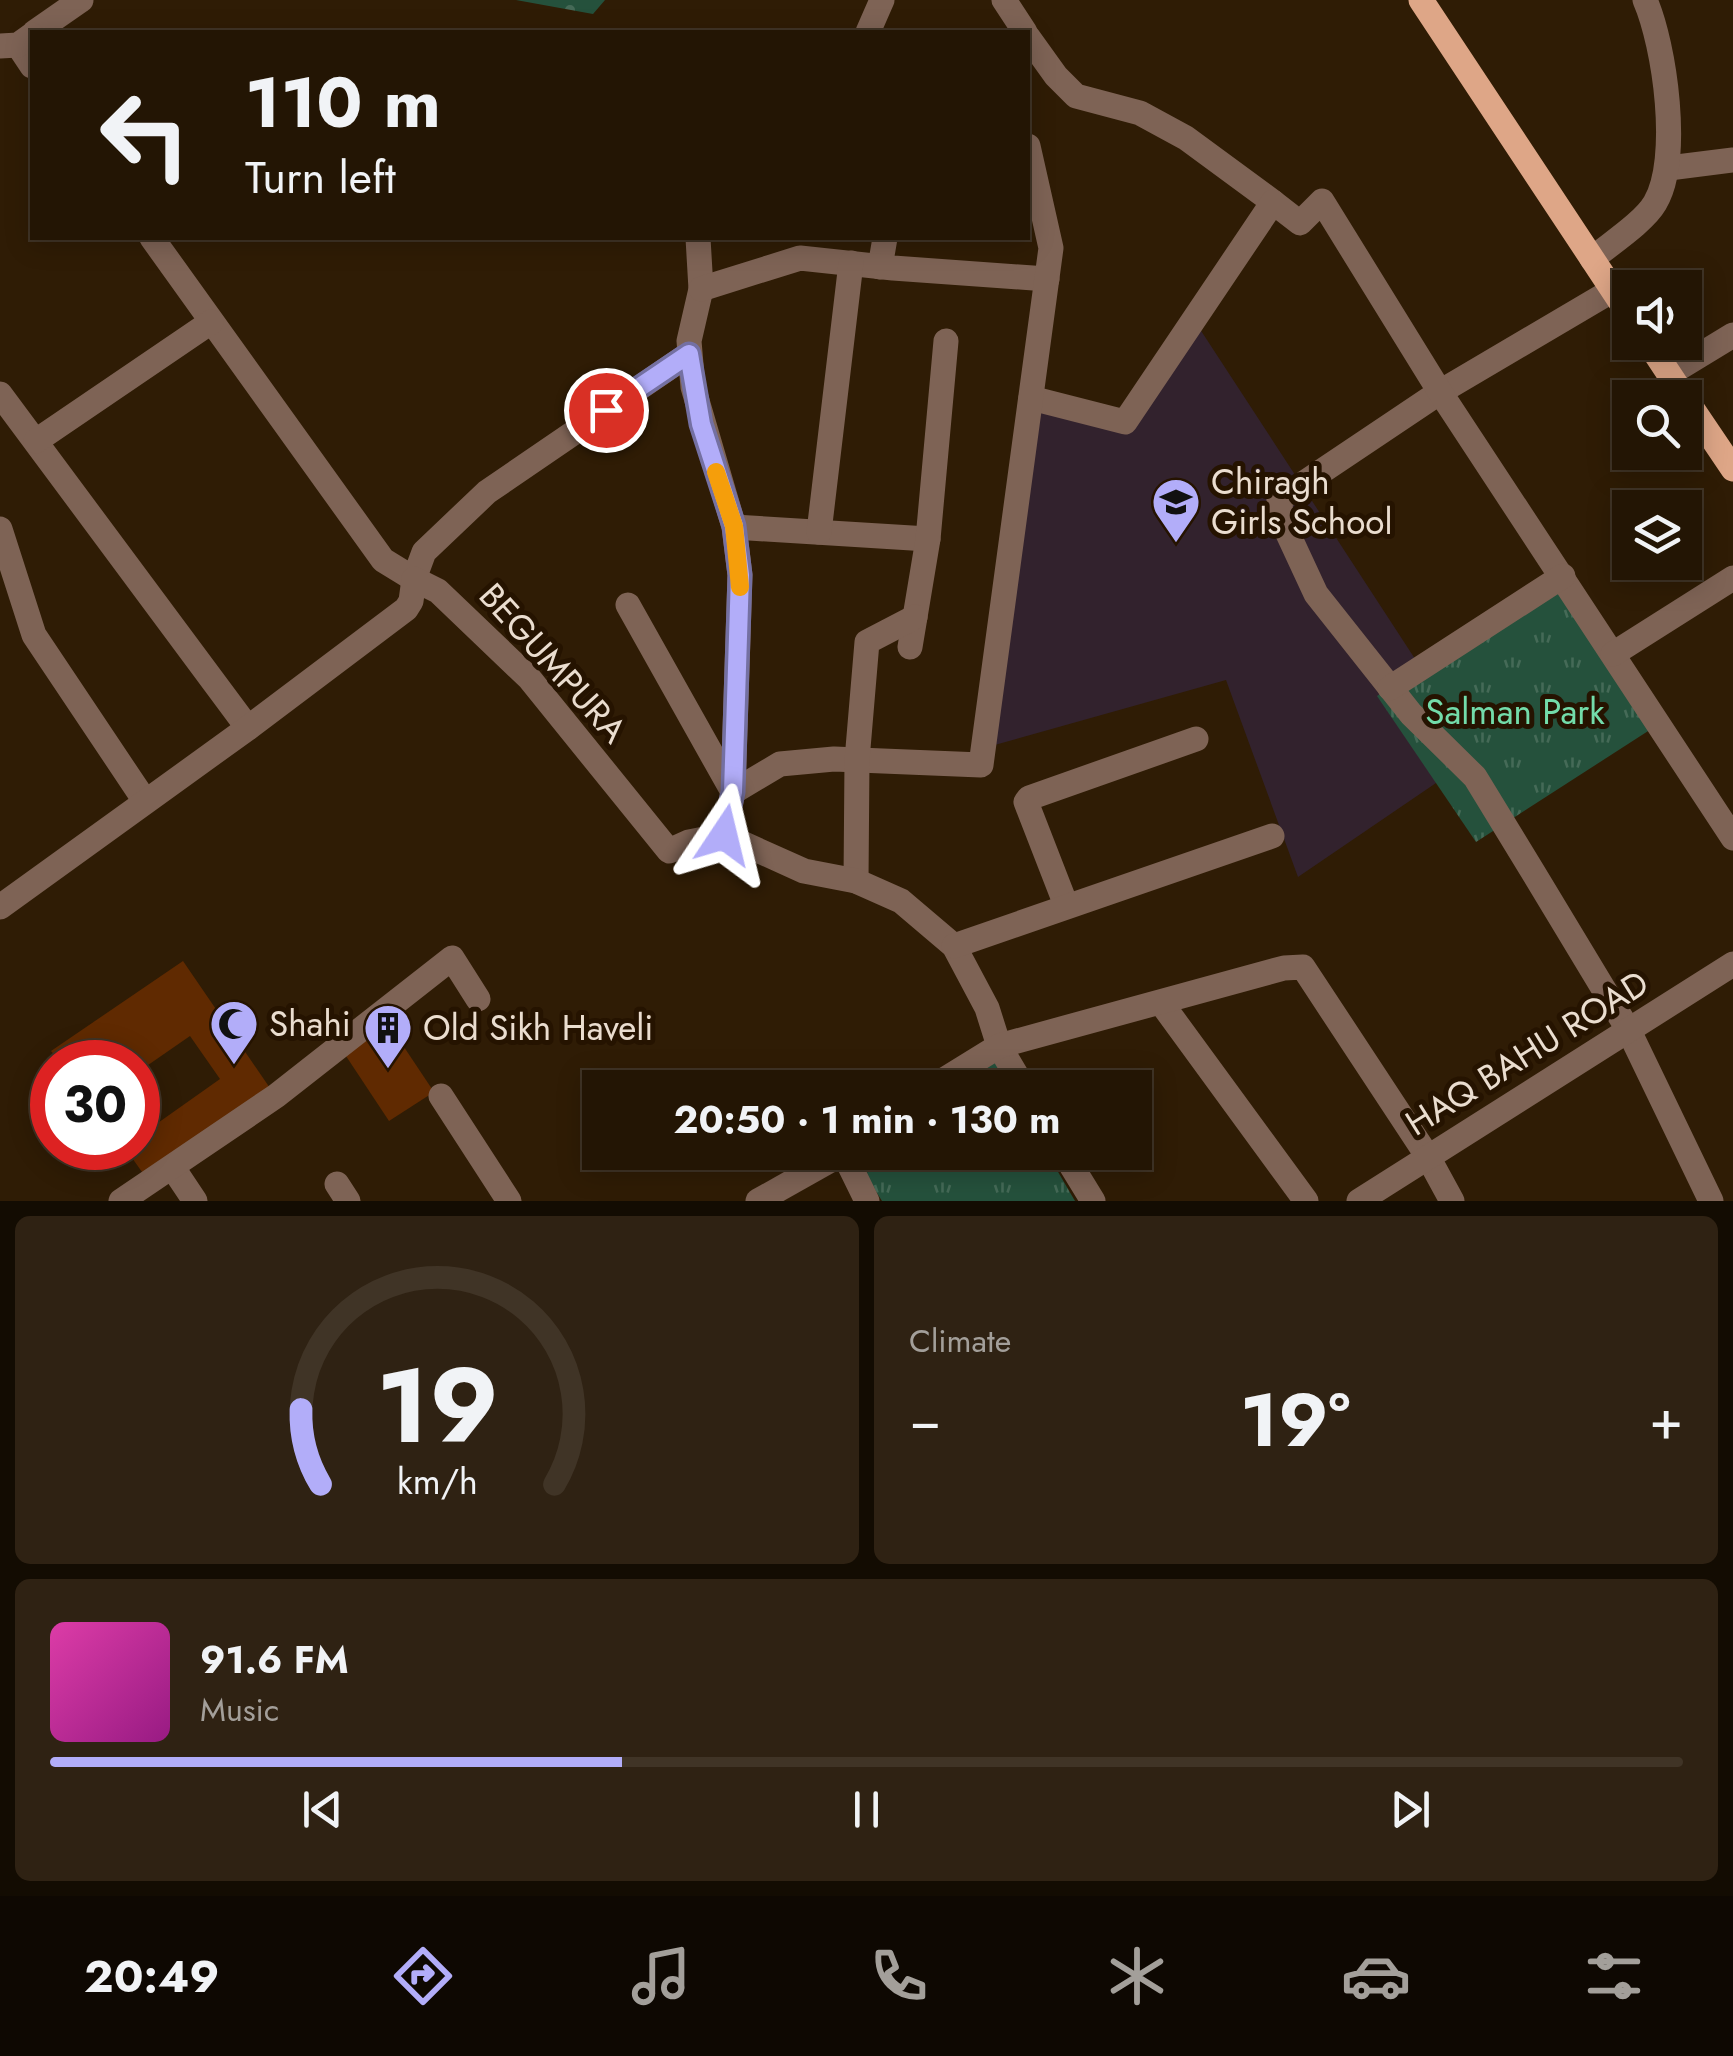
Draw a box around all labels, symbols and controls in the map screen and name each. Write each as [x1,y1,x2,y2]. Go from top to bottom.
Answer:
text: 110 m [245,52,441,153]
icon: left [80,70,210,200]
text: Turn left [245,145,396,210]
map controls [1612,270,1702,580]
button: sound [1612,270,1702,360]
pin [564,368,649,453]
button: search [1612,380,1702,470]
icon: arrive [579,383,634,438]
place label: Chiragh Girls School [1211,457,1392,547]
school or university icon: Chiragh Girls School [1150,476,1202,544]
button: layers [1612,490,1702,580]
street label: BEGUMPURA [468,572,638,754]
park label: Salman Park [1425,687,1605,737]
position arrow [672,783,776,887]
street label: HAQ BAHU ROAD [1396,958,1658,1148]
mosque icon: Shahi [208,998,260,1066]
place label: Shahi [269,999,351,1049]
building icon: Old Sikh Haveli [362,1002,414,1070]
place label: Old Sikh Haveli [423,1003,653,1053]
speed limit sign: 30 [30,1040,160,1170]
text: 20:50 · 1 min · 130 m [674,1092,1060,1147]
text: Climate [909,1318,1011,1364]
text: 19 [376,1331,498,1481]
text: 19° [1240,1366,1351,1474]
text: − [909,1380,941,1460]
text: + [1649,1380,1683,1460]
text: km/h [397,1456,477,1507]
text: 91.6 FM [200,1632,349,1687]
text: Music [200,1687,279,1733]
icon: previous [295,1782,350,1837]
icon: pause [839,1782,894,1837]
icon: next [1383,1782,1438,1837]
icon: directions [388,1941,458,2011]
icon: music [626,1941,696,2011]
icon: phone [864,1941,934,2011]
icon: climate [1102,1941,1172,2011]
icon: car [1341,1941,1411,2011]
icon: filters [1579,1941,1649,2011]
text: 20:49 [84,1944,219,2009]

